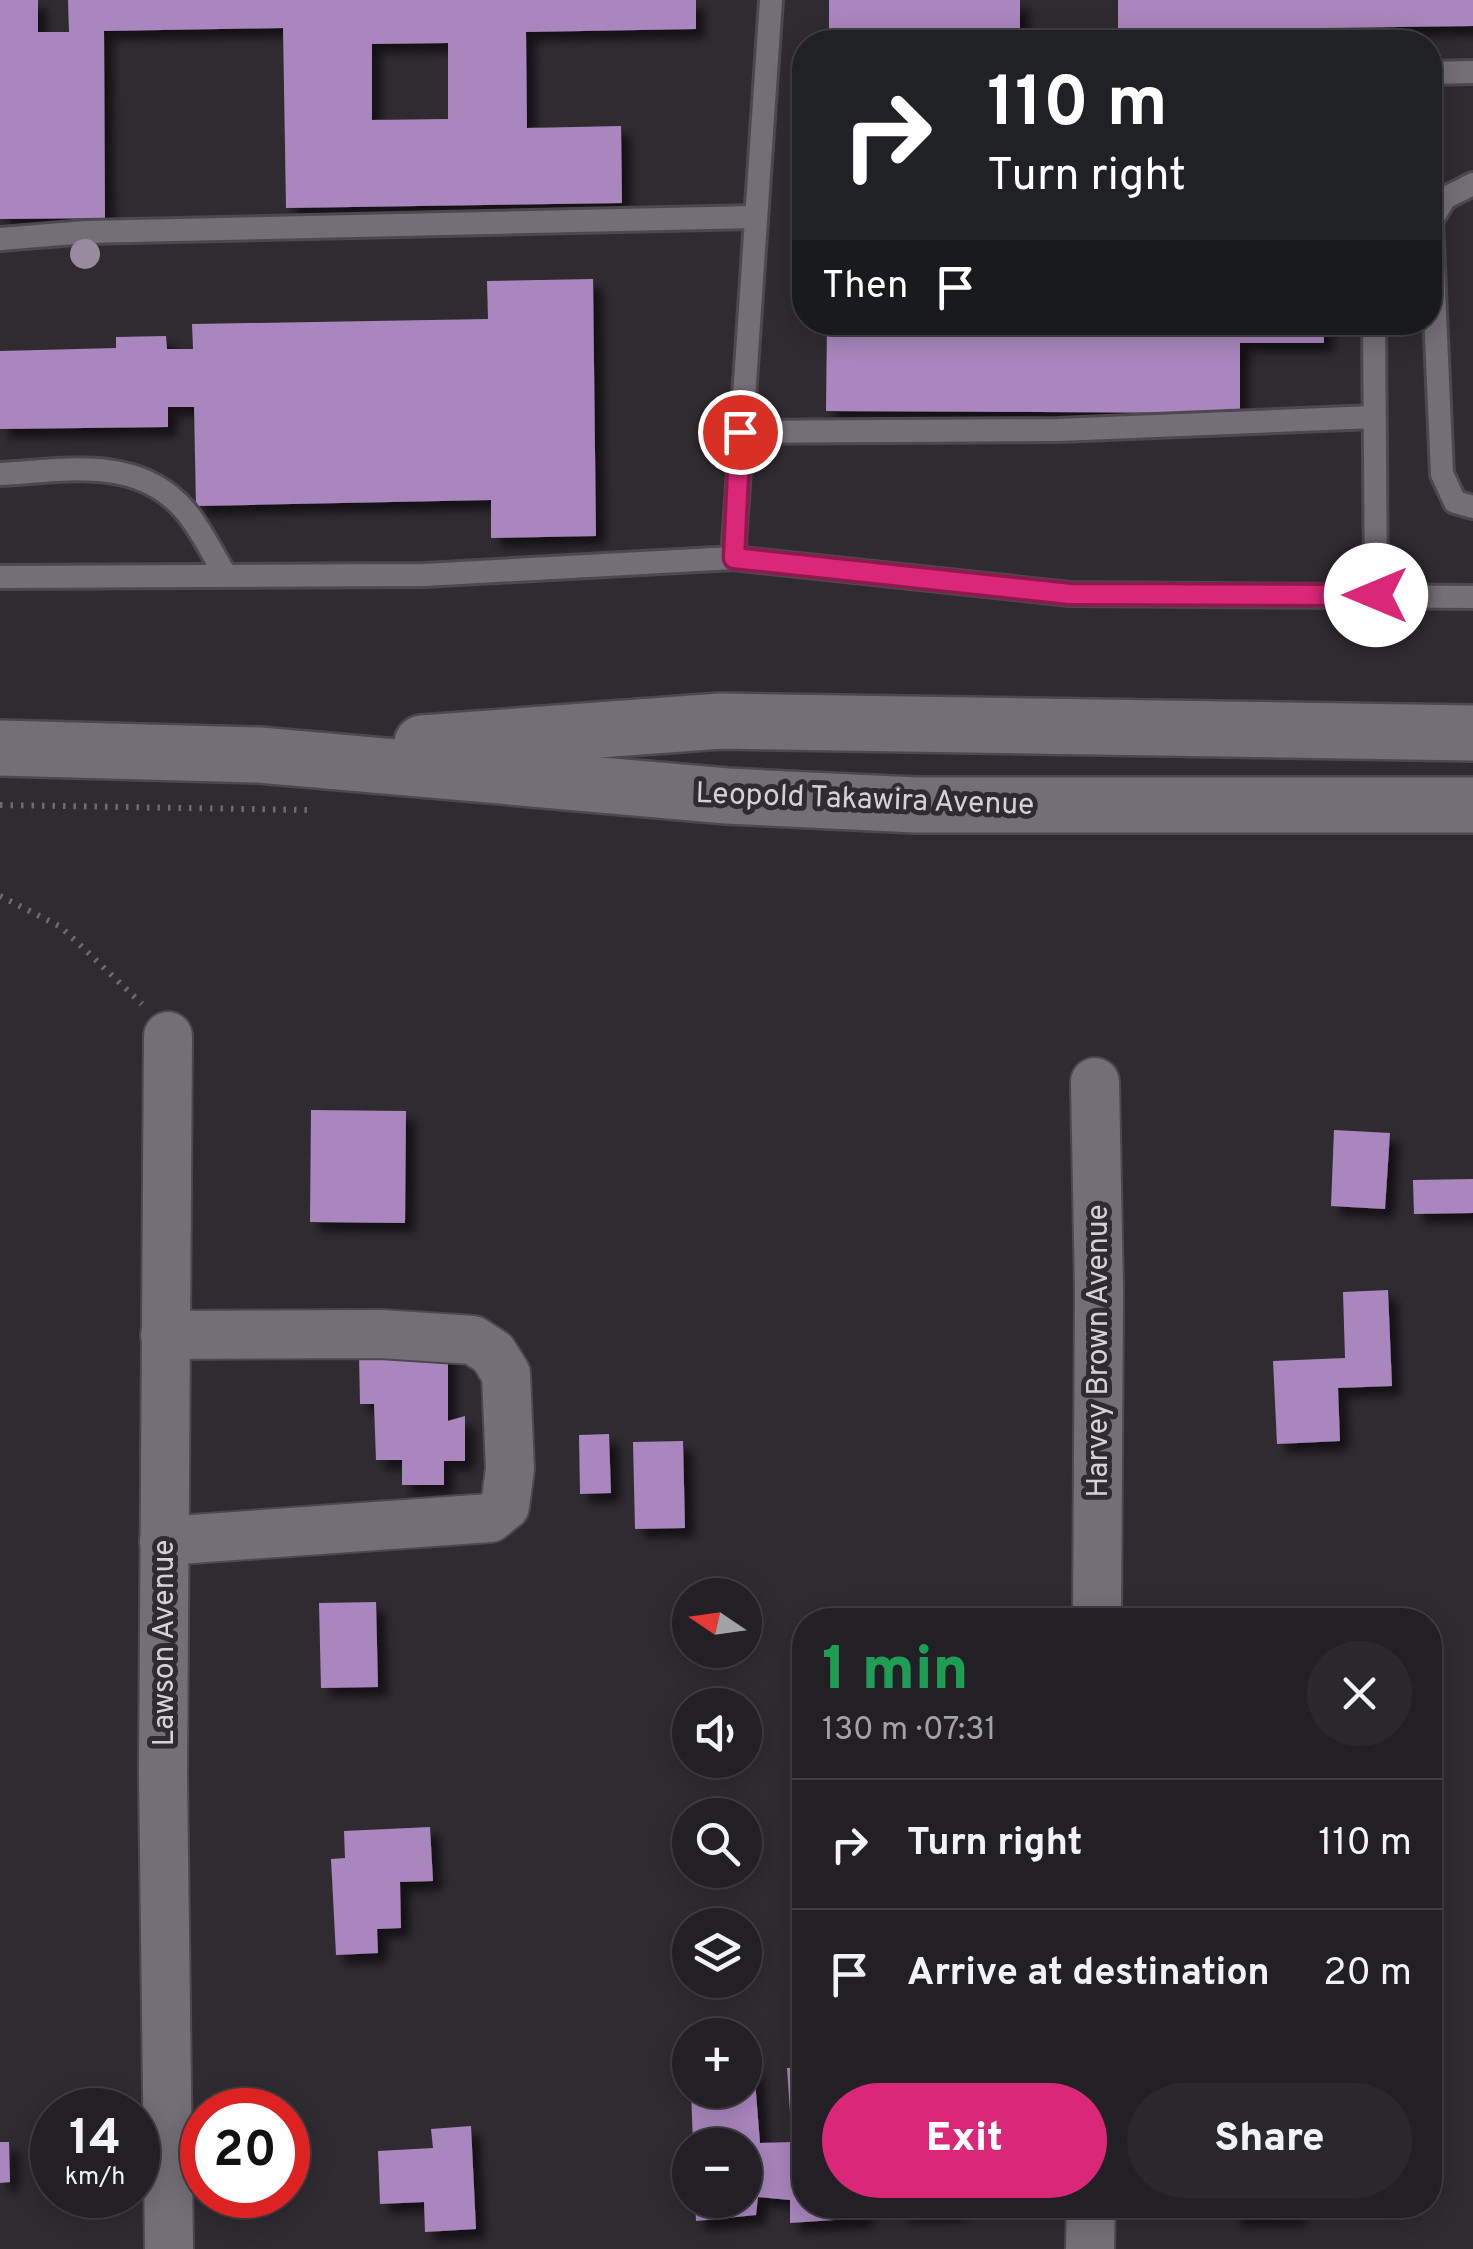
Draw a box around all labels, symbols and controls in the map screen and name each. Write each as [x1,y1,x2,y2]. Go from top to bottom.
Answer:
text: 110 m [987,62,1168,151]
icon: right [822,70,952,200]
text: Turn right [987,149,1186,206]
icon: arrive [928,260,983,315]
text: Then [822,263,908,312]
pin [698,390,783,475]
icon: arrive [713,405,768,460]
position arrow [1324,543,1428,647]
street label: Leopold Takawira Avenue [695,776,1035,825]
street label: Harvey Brown Avenue [1081,1204,1118,1498]
street label: Lawson Avenue [147,1540,184,1746]
north arrow [672,1578,762,1668]
map controls [672,1578,762,2218]
text: 1 min [822,1635,969,1711]
button: close [1307,1641,1412,1746]
button: sound [672,1688,762,1778]
text: 130 m · 07:31 [822,1711,996,1751]
button: search [672,1798,762,1888]
icon: right [822,1817,877,1872]
text: Turn right [907,1820,1082,1869]
text: 110 m [1318,1820,1412,1869]
button: layers [672,1908,762,1998]
icon: arrive [822,1947,877,2002]
text: Arrive at destination [907,1950,1270,1999]
text: 20 m [1323,1950,1412,1999]
button: + [672,2018,762,2108]
button: Exit [822,2083,1107,2198]
button: Share [1127,2083,1412,2198]
speed limit sign: 20 [180,2088,310,2218]
text: 14 [69,2109,121,2172]
button: − [672,2128,762,2218]
text: km/h [65,2162,125,2194]

